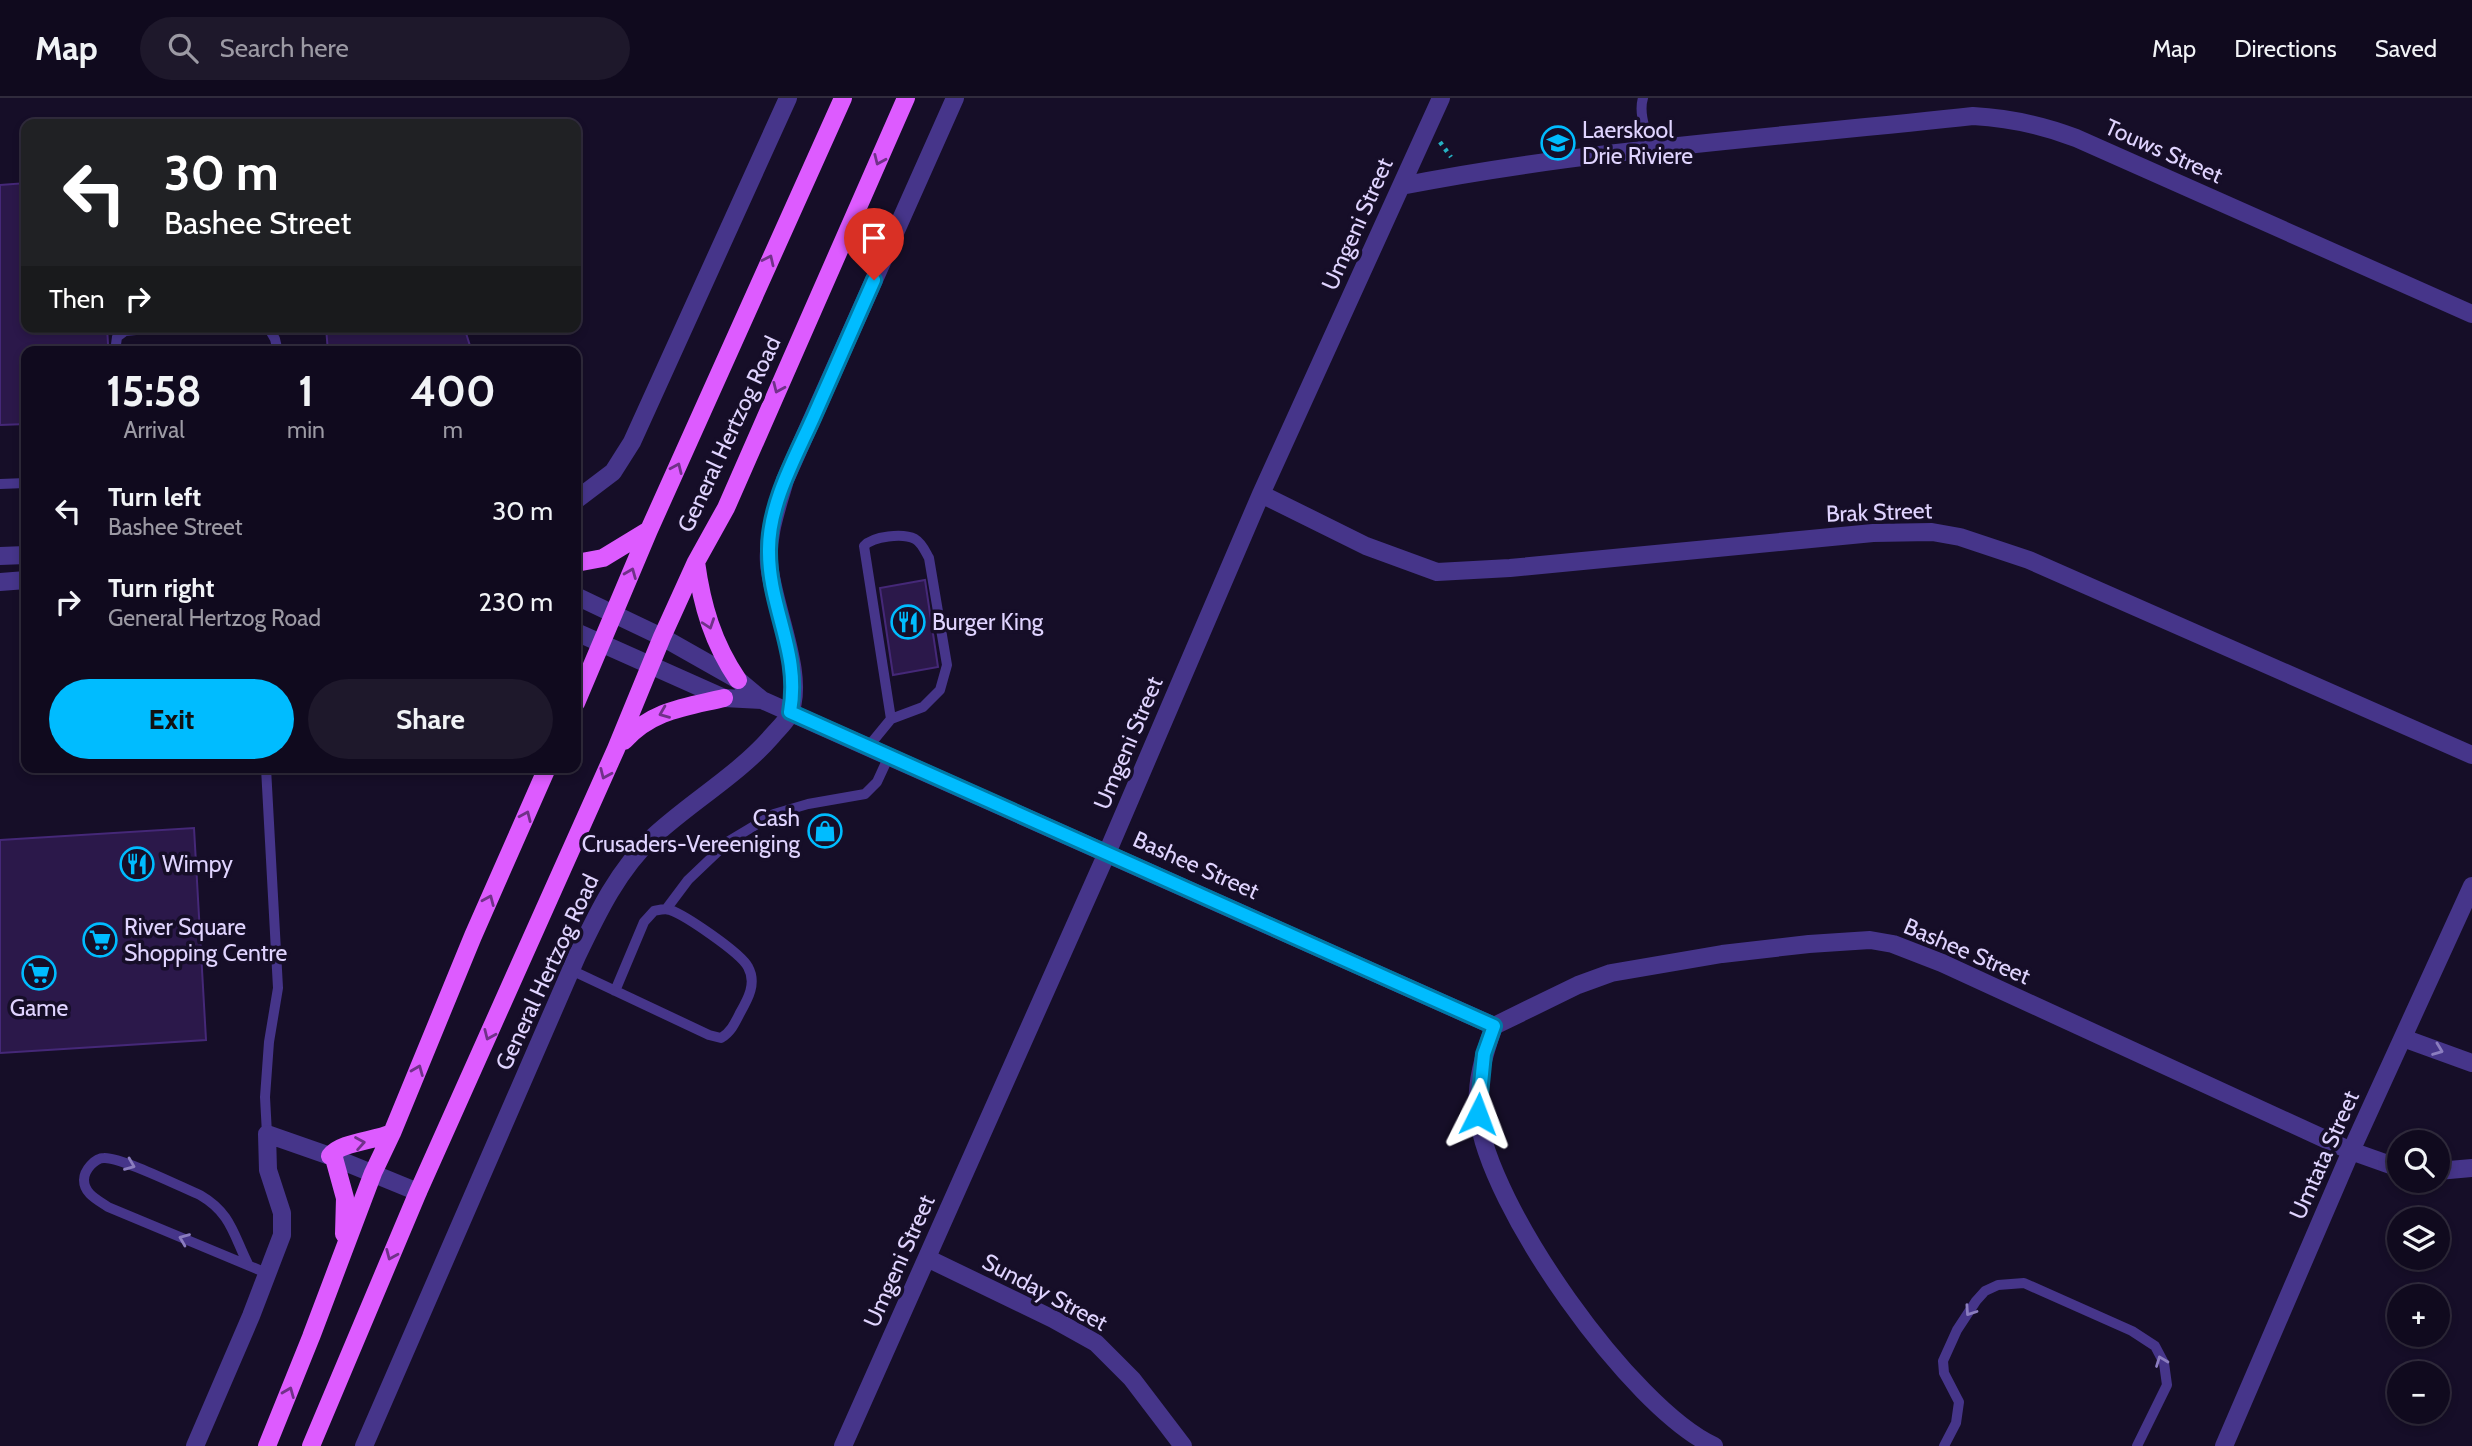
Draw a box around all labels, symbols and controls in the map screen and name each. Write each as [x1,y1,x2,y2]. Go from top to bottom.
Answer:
search box [140,17,630,80]
text: Map [35,28,98,68]
icon: search [164,29,202,67]
text: Search here [220,32,349,64]
text: Map [2152,34,2196,63]
text: Directions [2234,34,2337,63]
text: Saved [2375,34,2437,63]
street label: Touws Street [2101,113,2227,189]
place label: Laerskool Drie Riviere [1582,116,1693,170]
school or university icon: Laerskool Drie Riviere [1539,124,1577,162]
text: 30 m [164,143,279,202]
icon: left [49,147,140,238]
one-way arrow [873,153,887,166]
street label: Umgeni Street [1315,153,1399,294]
text: Bashee Street [164,203,351,242]
pin [844,208,904,280]
icon: arrive [855,219,893,257]
one-way arrow [761,255,775,267]
icon: right [119,280,157,318]
text: Then [49,283,105,315]
street label: General Hertzog Road [671,332,787,536]
text: 15:58 [106,365,202,417]
text: 1 [298,365,314,417]
text: 400 [410,365,496,417]
one-way arrow [772,381,786,394]
text: Arrival [123,416,185,444]
text: min [287,416,325,444]
text: m [443,416,463,444]
one-way arrow [668,463,682,475]
text: Turn left [108,481,201,513]
icon: left [49,492,87,530]
text: 30 m [492,495,553,527]
street label: Brak Street [1825,496,1933,528]
text: Bashee Street [108,513,243,541]
one-way arrow [623,567,637,579]
text: Turn right [108,572,214,604]
icon: right [49,583,87,621]
text: 230 m [479,586,553,618]
restaurant icon: Burger King [889,603,927,641]
text: General Hertzog Road [108,604,321,632]
place label: Burger King [932,608,1044,636]
one-way arrow [701,617,715,630]
street label: Umgeni Street [1087,672,1169,814]
button: Exit [49,679,294,759]
button: Share [308,679,553,759]
one-way arrow [659,704,671,718]
one-way arrow [599,767,613,779]
place label: Cash Crusaders-Vereeniging [582,804,801,858]
one-way arrow [518,811,532,823]
shop icon: Cash Crusaders-Vereeniging [806,812,844,850]
street label: Bashee Street [1129,825,1263,905]
restaurant icon: Wimpy [118,845,156,883]
place label: Wimpy [162,850,233,878]
street label: General Hertzog Road [489,870,605,1074]
one-way arrow [481,894,495,907]
street label: Bashee Street [1900,912,2035,990]
place label: River Square Shopping Centre [124,913,287,967]
supermarket icon: River Square Shopping Centre [81,921,119,959]
supermarket icon: Game [20,954,58,992]
place label: Game [10,994,68,1022]
one-way arrow [483,1027,497,1040]
one-way arrow [2431,1042,2443,1056]
one-way arrow [410,1065,424,1077]
position arrow [1441,1077,1515,1151]
street label: Umtata Street [2283,1086,2365,1224]
map controls [2387,1130,2450,1424]
button: search [2387,1130,2450,1193]
one-way arrow [354,1136,366,1151]
one-way arrow [123,1157,135,1171]
street label: Umgeni Street [857,1190,941,1331]
button: layers [2387,1207,2450,1270]
one-way arrow [179,1234,191,1248]
street label: Sunday Street [978,1247,1112,1337]
one-way arrow [386,1248,400,1260]
button: + [2387,1284,2450,1347]
one-way arrow [1965,1303,1978,1316]
one-way arrow [2156,1356,2170,1368]
button: − [2387,1361,2450,1424]
one-way arrow [280,1386,294,1398]

